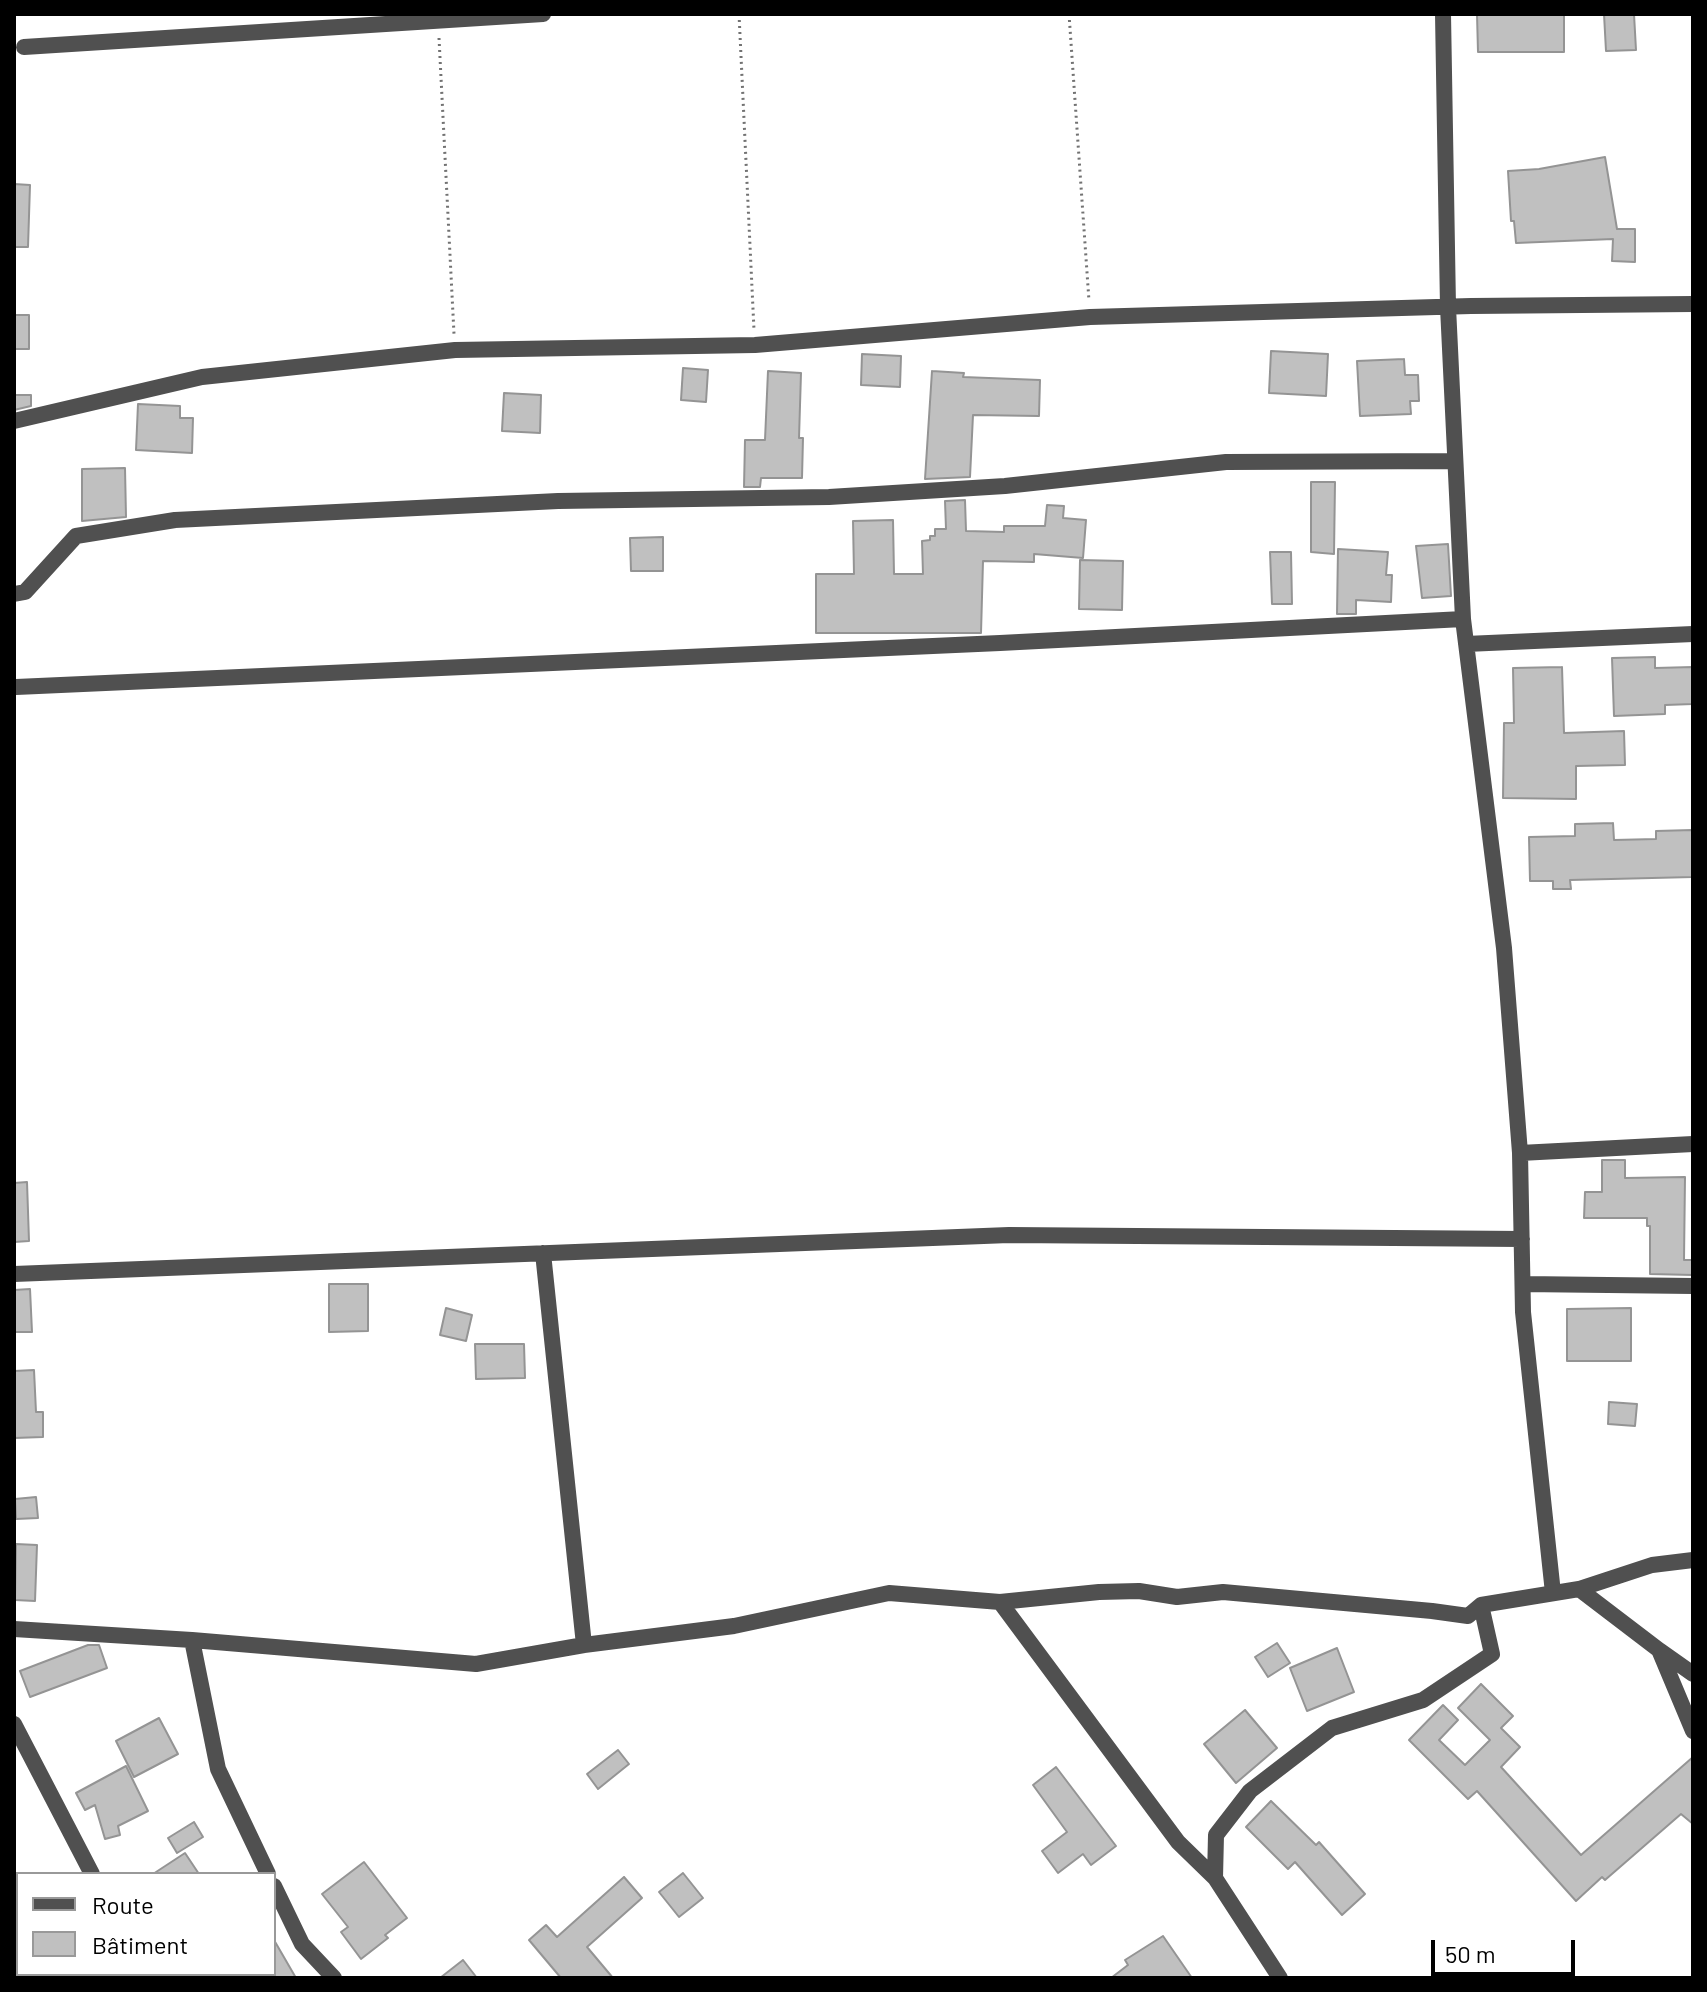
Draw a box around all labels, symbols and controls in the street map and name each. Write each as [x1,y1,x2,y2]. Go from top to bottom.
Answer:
legend [16,1872,276,1976]
text: Route [92,1890,154,1919]
scale bar [1435,1924,1579,1974]
text: Bâtiment [92,1930,188,1959]
text: 50 m [1445,1939,1496,1968]

